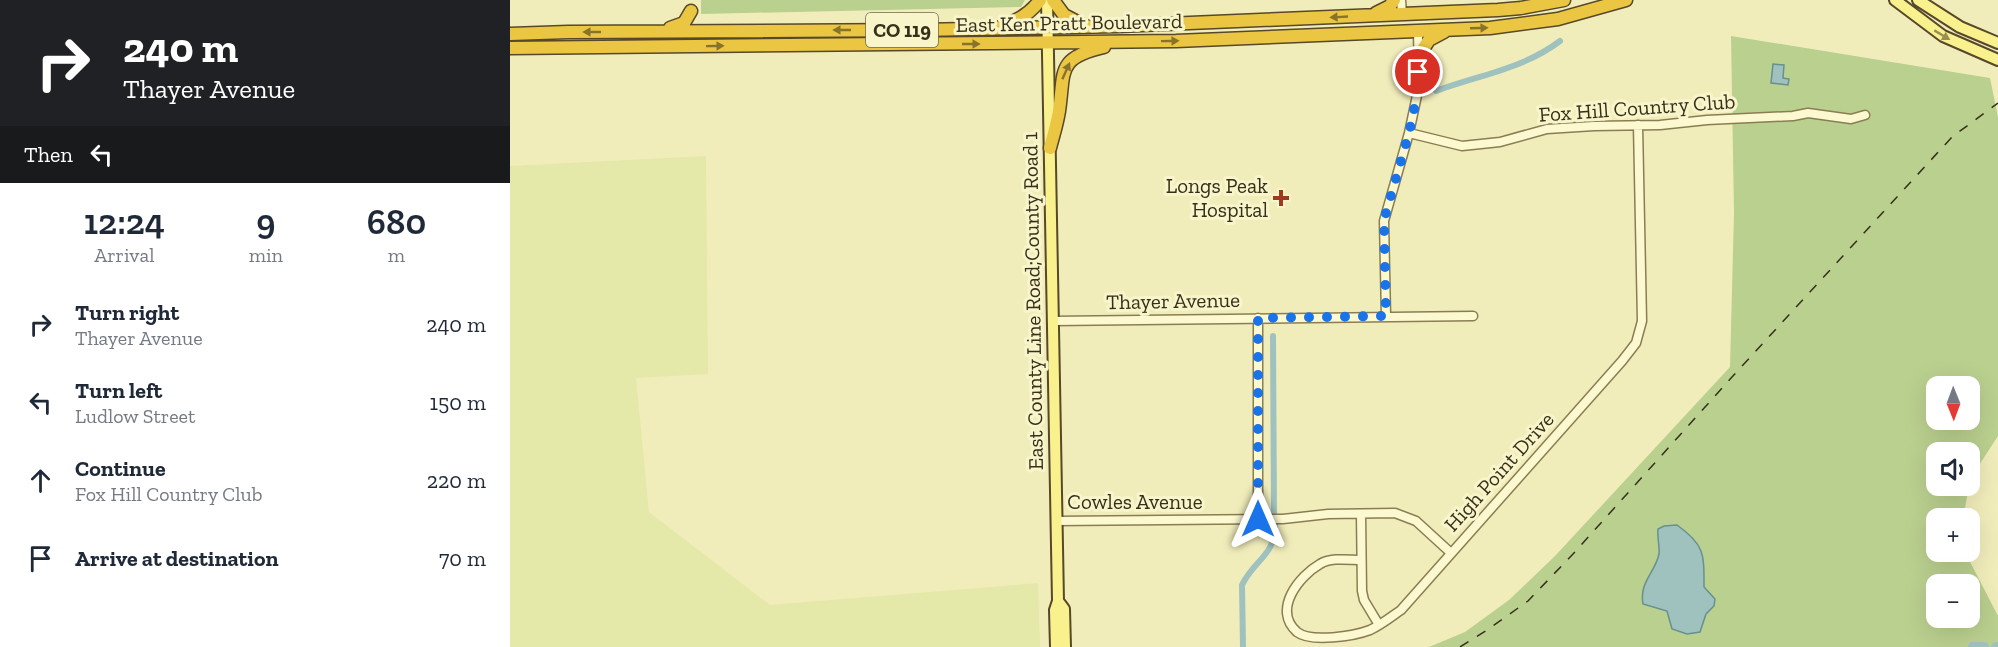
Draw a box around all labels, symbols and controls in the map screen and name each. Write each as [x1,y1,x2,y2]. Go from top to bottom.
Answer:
street label: East Ken Pratt Boulevard [955,8,1183,37]
one-way arrow [1329,12,1348,21]
road number: CO 119 [866,13,938,47]
text: 240 m [123,22,238,73]
one-way arrow [1470,23,1489,33]
icon: right [24,24,102,102]
one-way arrow [833,26,852,35]
one-way arrow [583,27,602,37]
one-way arrow [1934,30,1951,40]
one-way arrow [1160,36,1179,46]
one-way arrow [961,39,980,49]
one-way arrow [706,41,725,51]
pin [1392,46,1443,97]
icon: arrive [1401,55,1434,88]
one-way arrow [1061,62,1071,80]
text: Thayer Avenue [123,73,295,105]
street label: Fox Hill Country Club [1538,88,1736,127]
street label: East County Line Road;County Road 1 [1017,132,1048,470]
icon: left [85,138,118,171]
text: Then [24,141,73,168]
place label: Longs Peak Hospital [1166,173,1268,222]
marker: Longs Peak Hospital [1272,189,1290,207]
text: 12:24 [84,200,165,243]
text: 9 [256,200,275,243]
text: 680 [367,200,426,243]
text: Arrival [94,243,154,267]
text: min [249,243,283,267]
text: m [388,243,405,267]
street label: Thayer Avenue [1106,287,1240,314]
text: Turn right [75,299,179,326]
icon: right [24,308,57,341]
text: 240 m [426,311,486,338]
text: Thayer Avenue [75,326,203,350]
north arrow [1926,376,1980,430]
map controls [1926,376,1980,628]
text: Turn left [75,377,162,404]
icon: left [24,386,57,419]
text: 150 m [430,389,486,416]
text: Ludlow Street [75,404,195,428]
street label: High Point Drive [1439,407,1559,536]
button: sound [1926,442,1980,496]
text: Continue [75,455,166,482]
icon: ahead [24,464,57,497]
text: 220 m [427,467,486,494]
text: Fox Hill Country Club [75,482,262,506]
position arrow [1226,487,1290,551]
street label: Cowles Avenue [1067,489,1203,514]
button: + [1926,508,1980,562]
icon: arrive [24,542,57,575]
text: Arrive at destination [75,545,278,572]
text: 70 m [439,545,486,572]
button: − [1926,574,1980,628]

